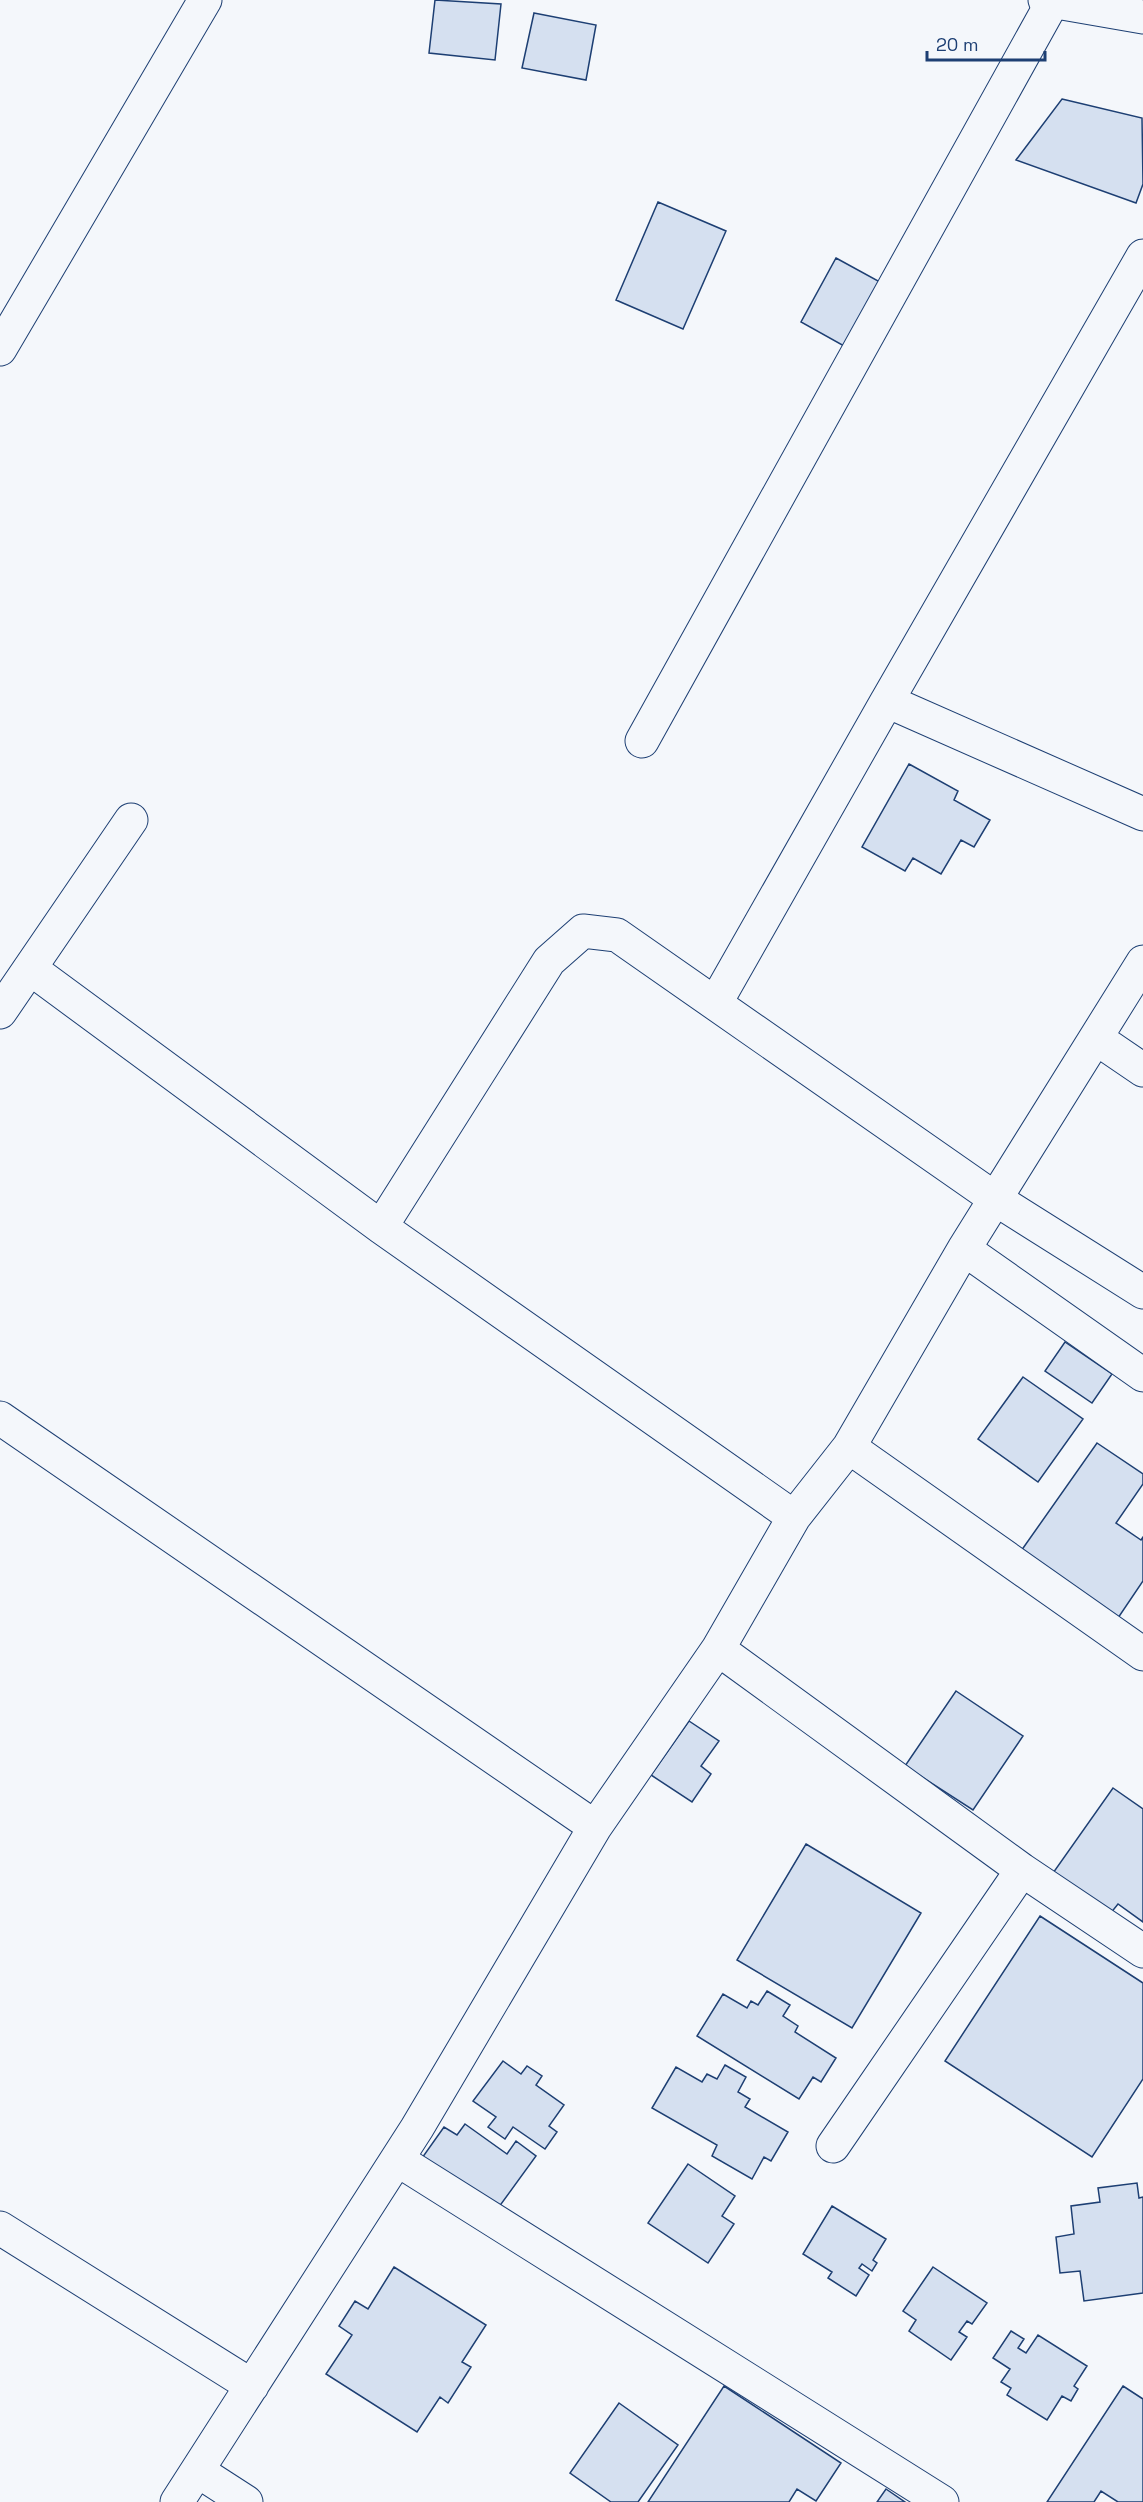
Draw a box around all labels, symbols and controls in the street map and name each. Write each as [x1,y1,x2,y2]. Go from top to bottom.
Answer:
scale bar [927,24,1046,62]
text: 20 m [936,33,979,56]

